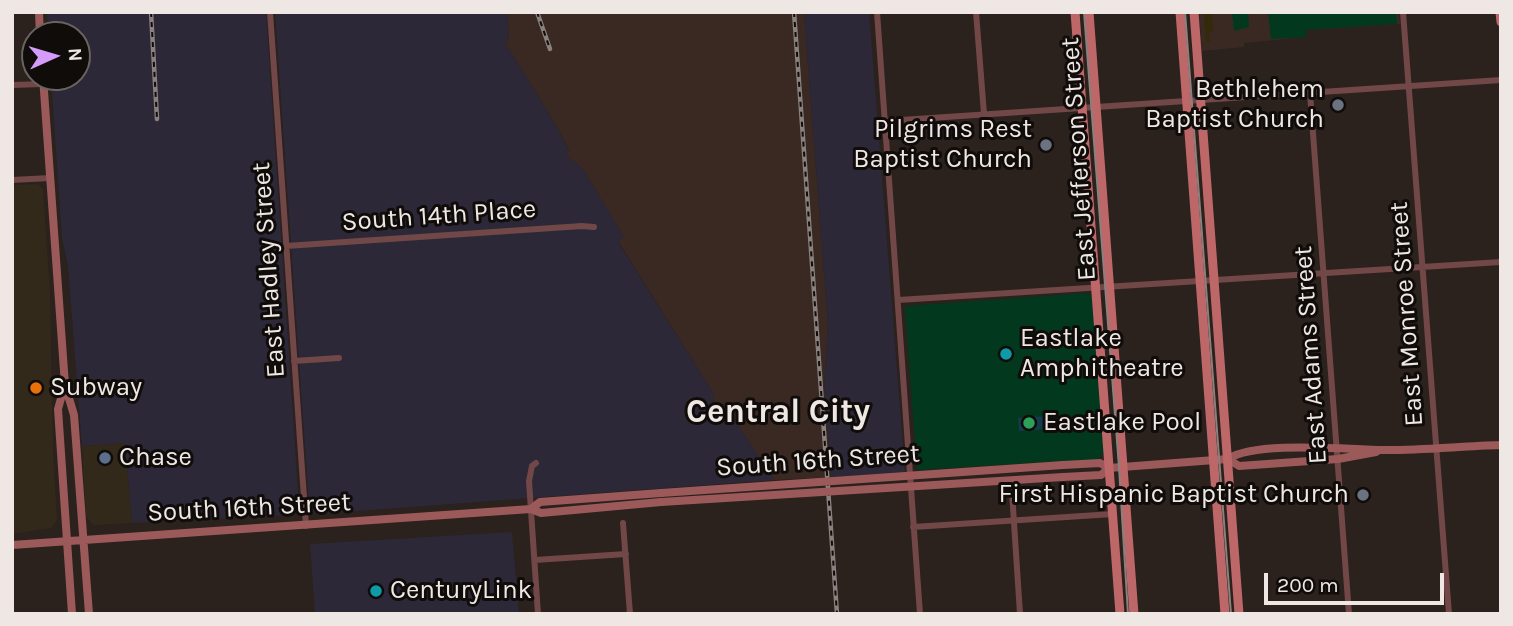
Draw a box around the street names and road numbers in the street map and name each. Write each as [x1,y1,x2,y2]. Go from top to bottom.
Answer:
street label: East Jefferson Street [1055,36,1103,282]
street label: East Hadley Street [246,161,292,379]
street label: South 14th Place [341,194,537,238]
street label: East Monroe Street [1384,201,1430,427]
street label: East Adams Street [1288,245,1334,465]
street label: South 16th Street [715,438,921,484]
street label: South 16th Street [146,487,352,529]

